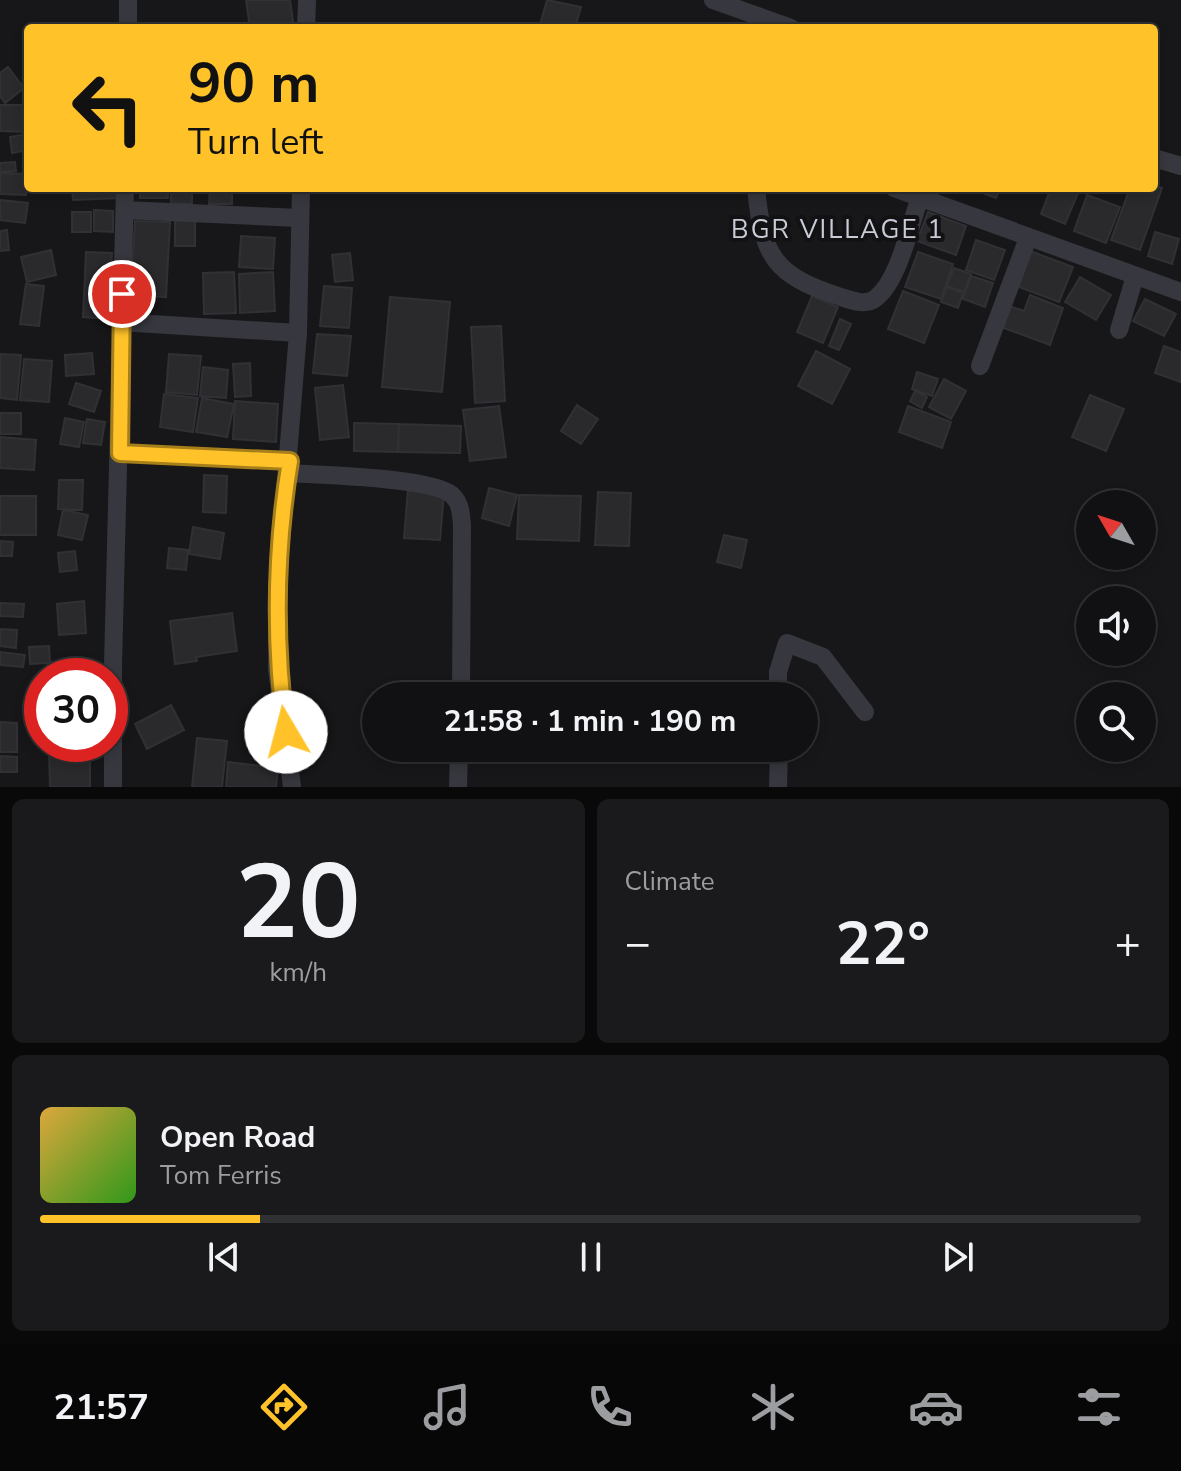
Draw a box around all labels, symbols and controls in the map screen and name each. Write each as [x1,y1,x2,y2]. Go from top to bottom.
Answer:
text: 90 m [188,45,319,122]
icon: left [56,56,160,160]
text: Turn left [188,118,323,167]
district label: BGR VILLAGE 1 [731,212,945,247]
pin [88,260,156,328]
icon: arrive [100,272,144,316]
north arrow [1076,490,1156,570]
map controls [1076,490,1156,762]
button: sound [1076,586,1156,666]
speed limit sign: 30 [24,658,128,762]
button: search [1076,682,1156,762]
position arrow [244,690,328,774]
text: 21:58 · 1 min · 190 m [444,701,736,742]
text: 20 [236,832,361,974]
text: Climate [625,864,715,899]
text: 22° [835,903,930,985]
text: − [625,914,651,974]
text: + [1115,914,1141,974]
text: km/h [270,955,327,990]
text: Open Road [160,1117,315,1158]
text: Tom Ferris [160,1158,282,1193]
icon: previous [202,1235,246,1279]
icon: pause [569,1235,613,1279]
icon: next [936,1235,980,1279]
icon: directions [256,1379,312,1435]
icon: music [419,1379,475,1435]
icon: phone [582,1379,638,1435]
icon: climate [745,1379,801,1435]
icon: car [908,1379,964,1435]
icon: filters [1071,1379,1127,1435]
text: 21:57 [54,1383,149,1432]

